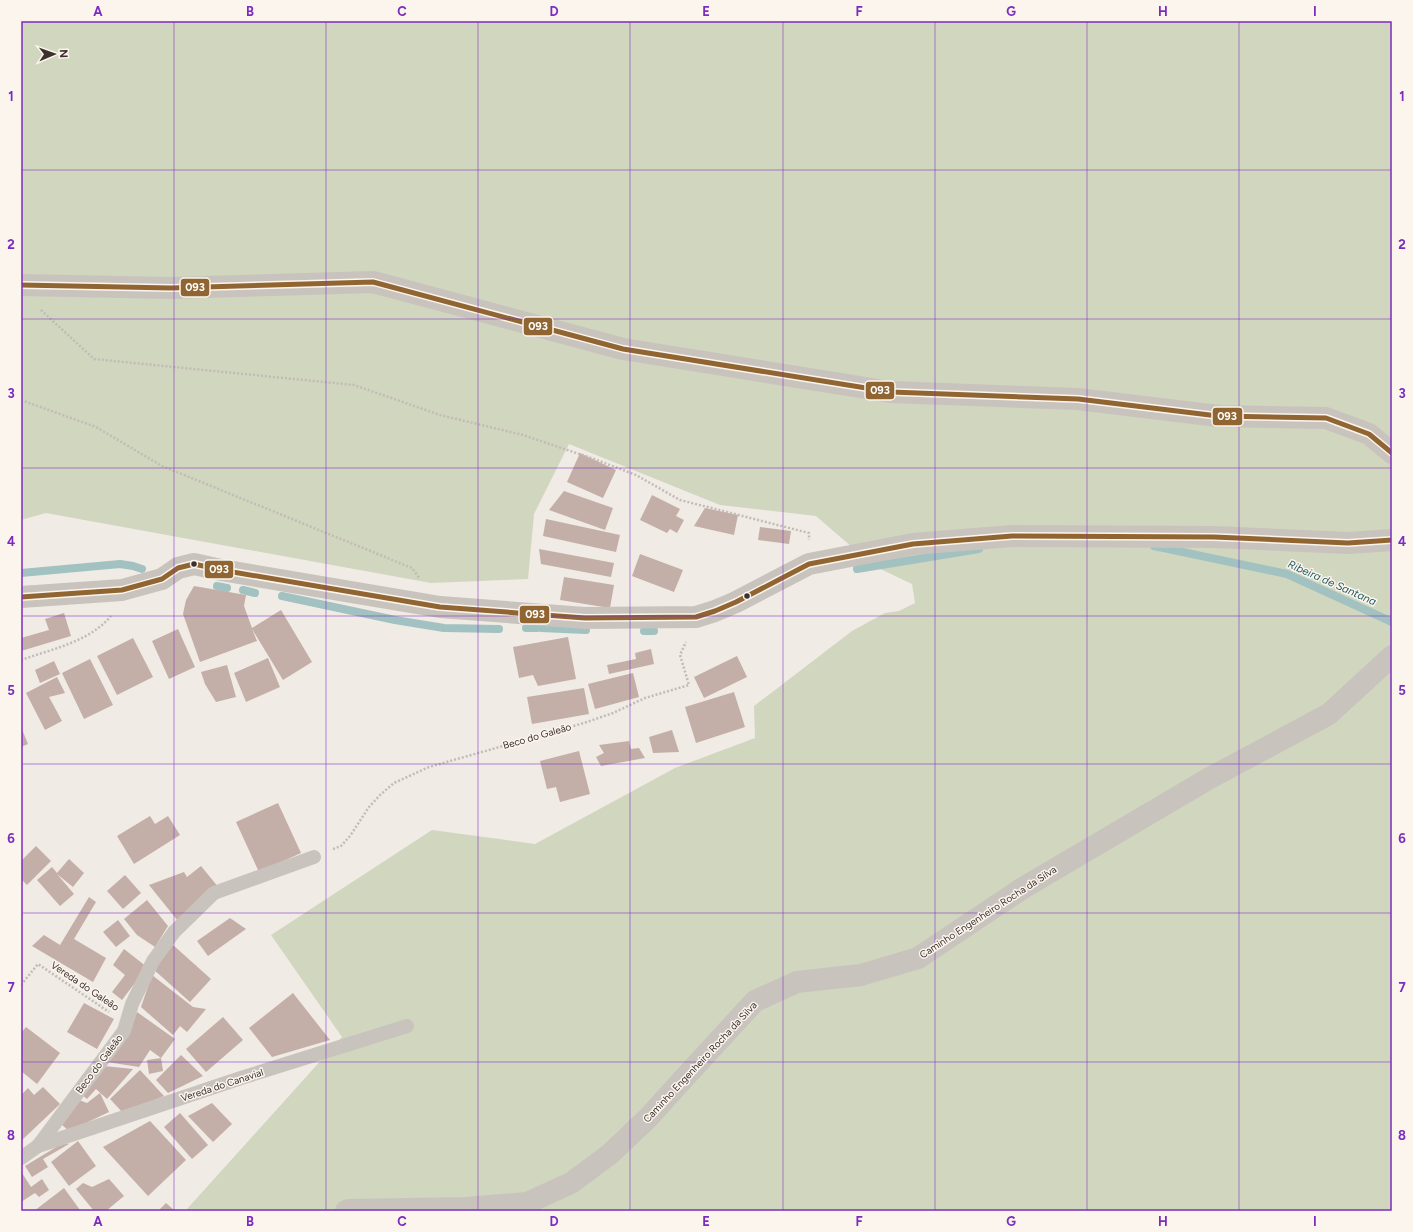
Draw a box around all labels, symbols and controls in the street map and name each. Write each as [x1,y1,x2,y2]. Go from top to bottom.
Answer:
text: A [93,4,103,19]
text: B [246,4,254,19]
text: C [397,4,407,19]
text: D [549,4,559,19]
text: E [702,4,710,19]
text: F [855,4,863,19]
text: G [1006,4,1016,19]
text: H [1158,4,1168,19]
text: I [1313,4,1317,19]
north arrow [34,34,74,74]
text: N [57,49,70,58]
text: 1 [8,89,14,104]
text: 1 [1399,89,1405,104]
text: 2 [7,237,15,252]
text: 2 [1398,237,1406,252]
line badge: 093 [180,278,210,297]
text: 093 [185,281,205,294]
line badge: 093 [523,317,553,336]
text: 093 [528,320,548,333]
line badge: 093 [865,381,895,400]
text: 093 [870,384,890,397]
text: 3 [7,386,15,401]
text: 3 [1398,386,1406,401]
line badge: 093 [1212,407,1243,426]
text: 093 [1217,410,1237,423]
text: 4 [7,534,15,549]
text: 4 [1398,534,1406,549]
water label: Ribeira de Santana [1286,558,1379,609]
unlabelled marker [189,559,199,569]
line badge: 093 [204,560,234,579]
text: 093 [209,563,229,576]
unlabelled marker [742,591,752,601]
line badge: 093 [519,605,550,624]
text: 093 [525,608,545,621]
text: 5 [7,683,15,698]
text: 5 [1398,683,1406,698]
street label: Beco do Galeão [501,720,573,752]
text: 6 [7,831,15,846]
text: 6 [1398,831,1406,846]
street label: Caminho Engenheiro Rocha da Silva [917,863,1059,961]
street label: Vereda do Galeão [48,958,122,1014]
text: 7 [7,980,15,995]
text: 7 [1398,980,1406,995]
street label: Caminho Engenheiro Rocha da Silva [640,999,760,1125]
street label: Beco do Galeão [73,1032,126,1096]
street label: Vereda do Canavial [179,1066,265,1104]
text: 8 [7,1128,15,1143]
text: 8 [1398,1128,1406,1143]
text: A [93,1214,103,1229]
text: B [246,1214,254,1229]
text: C [397,1214,407,1229]
text: D [549,1214,559,1229]
text: E [702,1214,710,1229]
text: F [855,1214,863,1229]
text: G [1006,1214,1016,1229]
text: H [1158,1214,1168,1229]
text: I [1313,1214,1317,1229]

